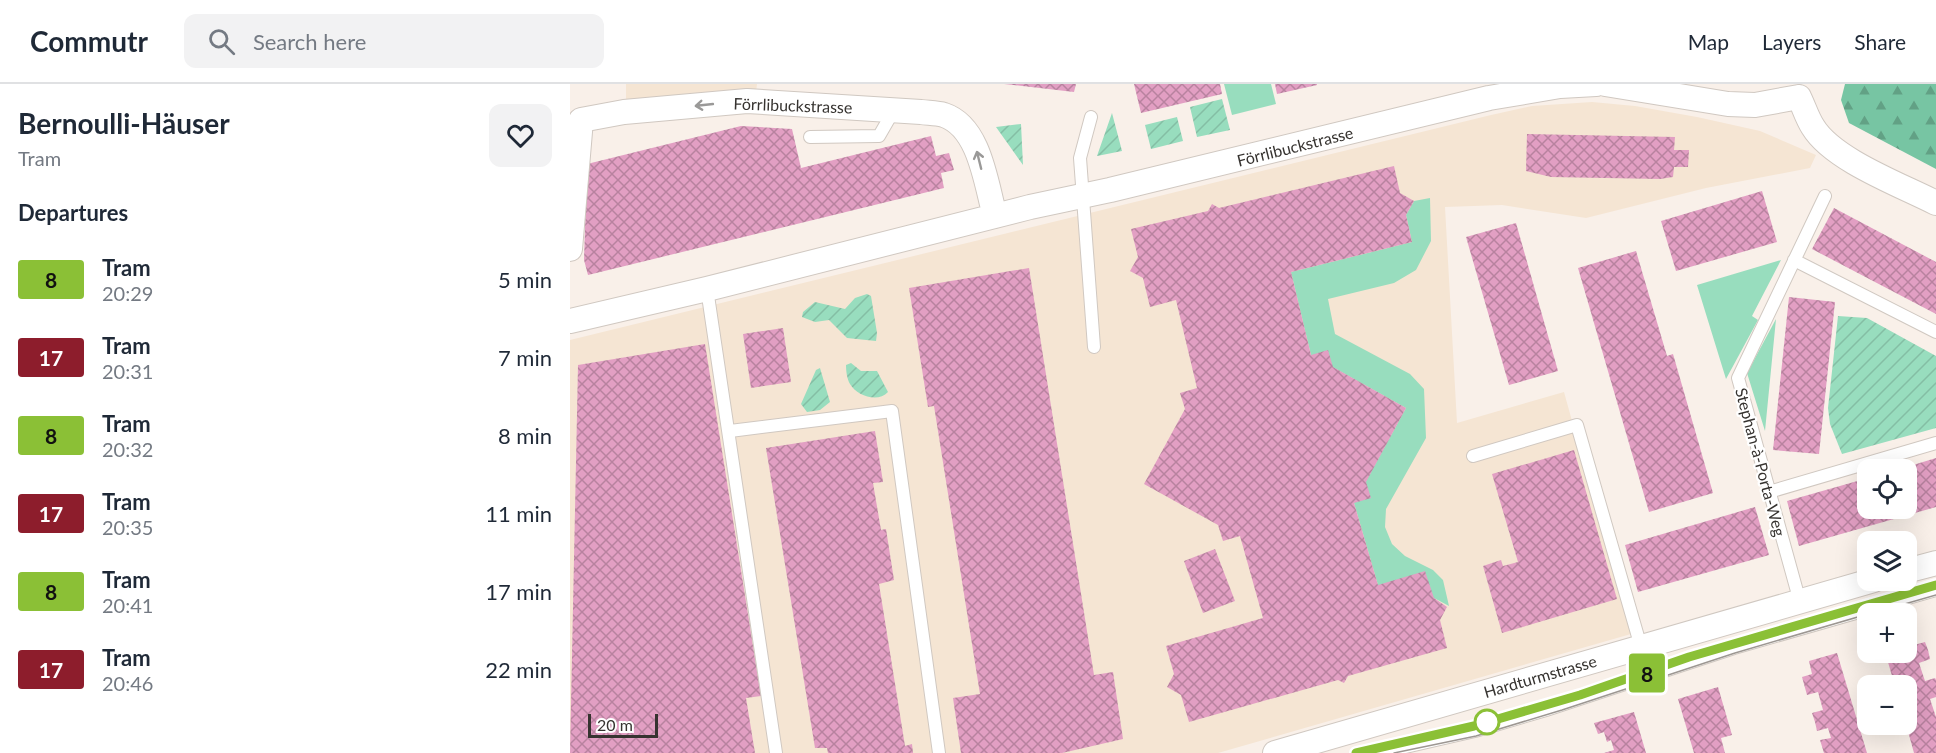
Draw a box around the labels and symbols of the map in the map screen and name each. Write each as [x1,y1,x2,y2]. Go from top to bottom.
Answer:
street label: Förrlibuckstrasse [733,93,853,117]
one-way arrow [695,100,715,111]
street label: Förrlibuckstrasse [1235,122,1355,170]
one-way arrow [972,150,984,169]
street label: Stephan-à-Porta-Weg [1732,386,1790,538]
street label: Hardturmstrasse [1481,651,1599,701]
line badge: 8 [1628,654,1666,692]
unlabelled marker [1474,709,1500,735]
scale bar [588,711,658,738]

